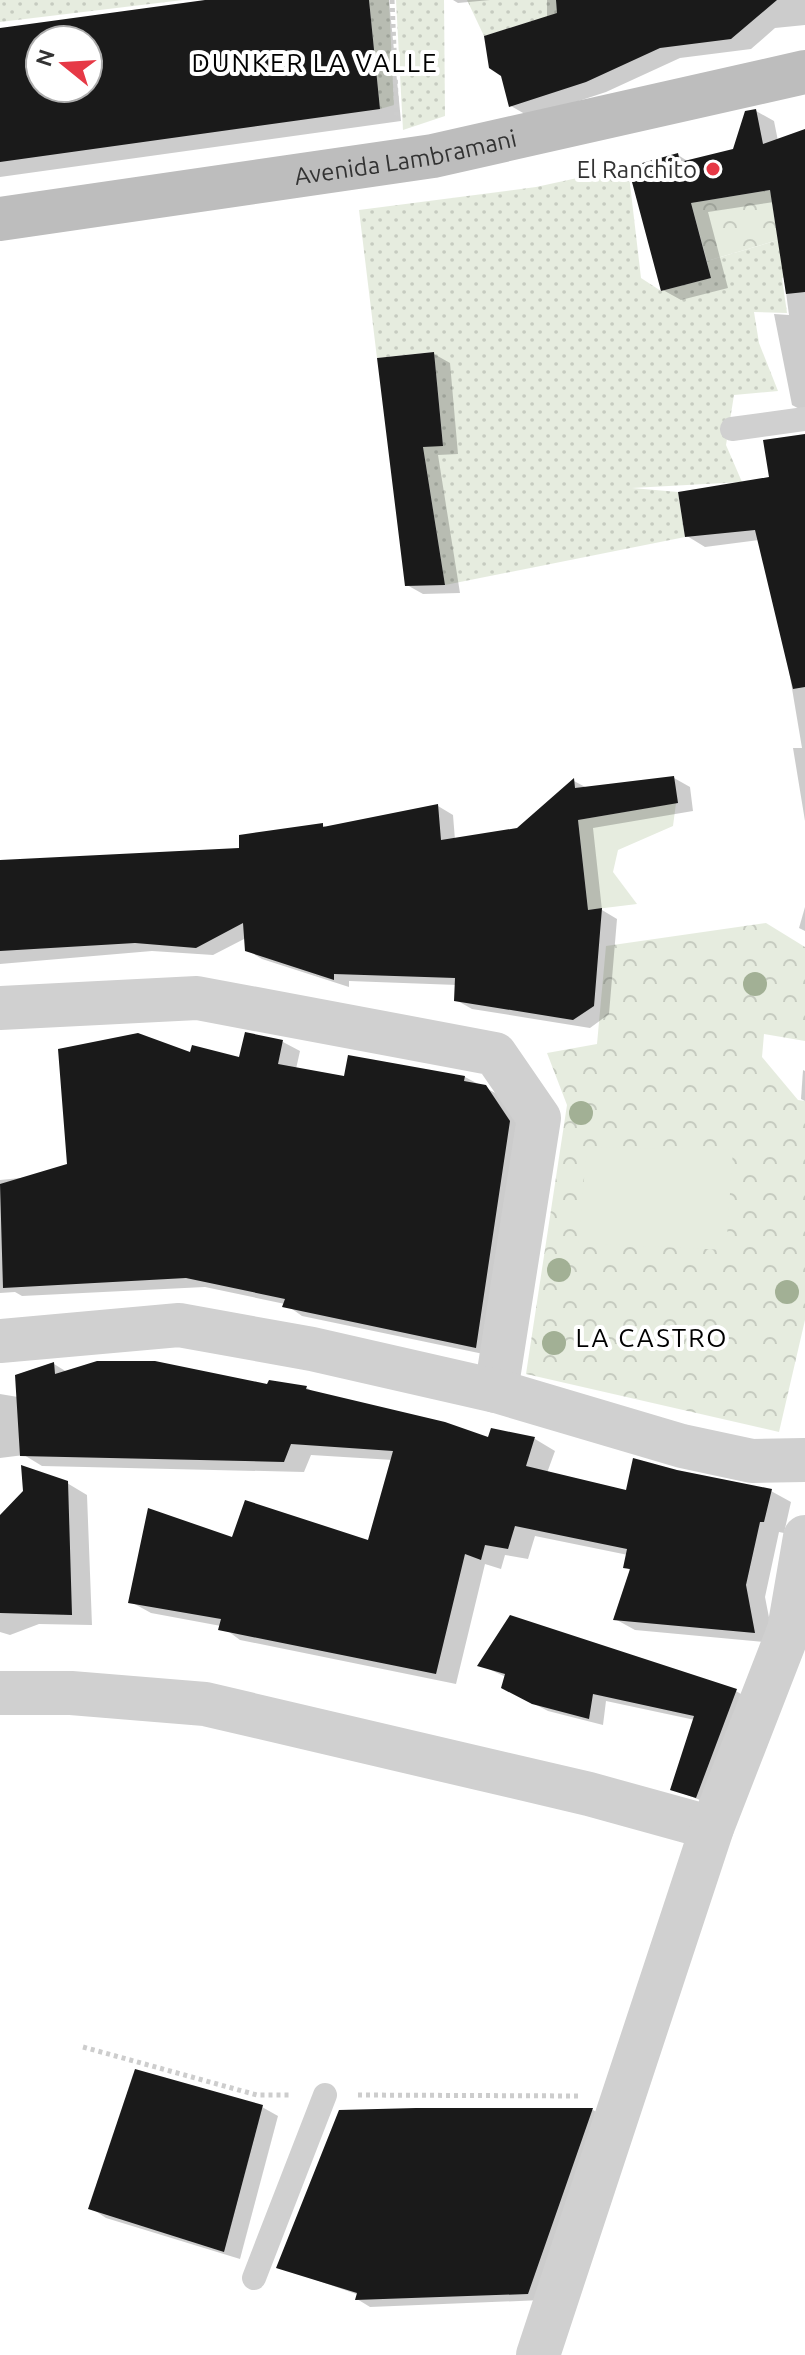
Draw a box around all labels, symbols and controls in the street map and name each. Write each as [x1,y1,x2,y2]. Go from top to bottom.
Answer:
north arrow [24,24,104,104]
text: N [30,46,59,69]
district label: DUNKER LA VALLE [191,48,439,77]
street label: Avenida Lambramani [292,124,519,190]
place label: El Ranchito [577,156,697,183]
marker: El Ranchito [704,160,722,178]
district label: LA CASTRO [575,1323,729,1352]

